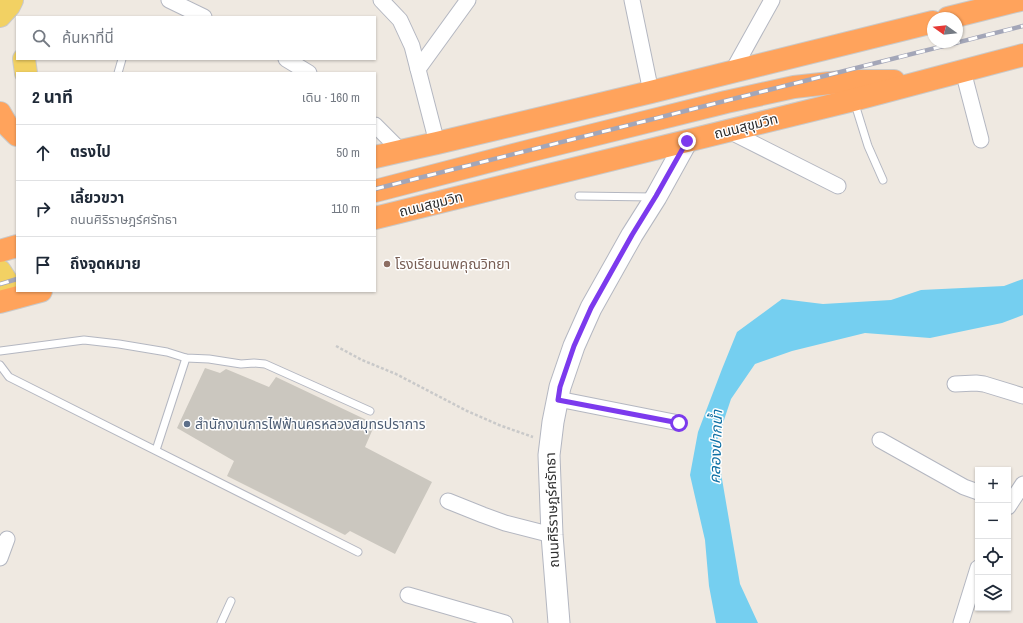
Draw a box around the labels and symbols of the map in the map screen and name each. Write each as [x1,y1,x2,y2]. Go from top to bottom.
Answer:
north arrow [927,12,963,48]
street label: ถนนสุขุมวิท [712,109,780,143]
route end [678,132,696,150]
street label: ถนนสุขุมวิท [397,187,465,221]
place label: โรงเรียนนพคุณวิทยา [395,255,510,273]
marker: โรงเรียนนพคุณวิทยา [382,259,392,269]
water label: คลองปากน้ำ [704,409,727,484]
route start [670,414,688,432]
place label: สำนักงานการไฟฟ้านครหลวงสมุทรปราการ [195,415,426,433]
marker: สำนักงานการไฟฟ้านครหลวงสมุทรปราการ [182,419,192,429]
street label: ถนนศิริราษฎร์ศรัทธา [541,452,563,568]

